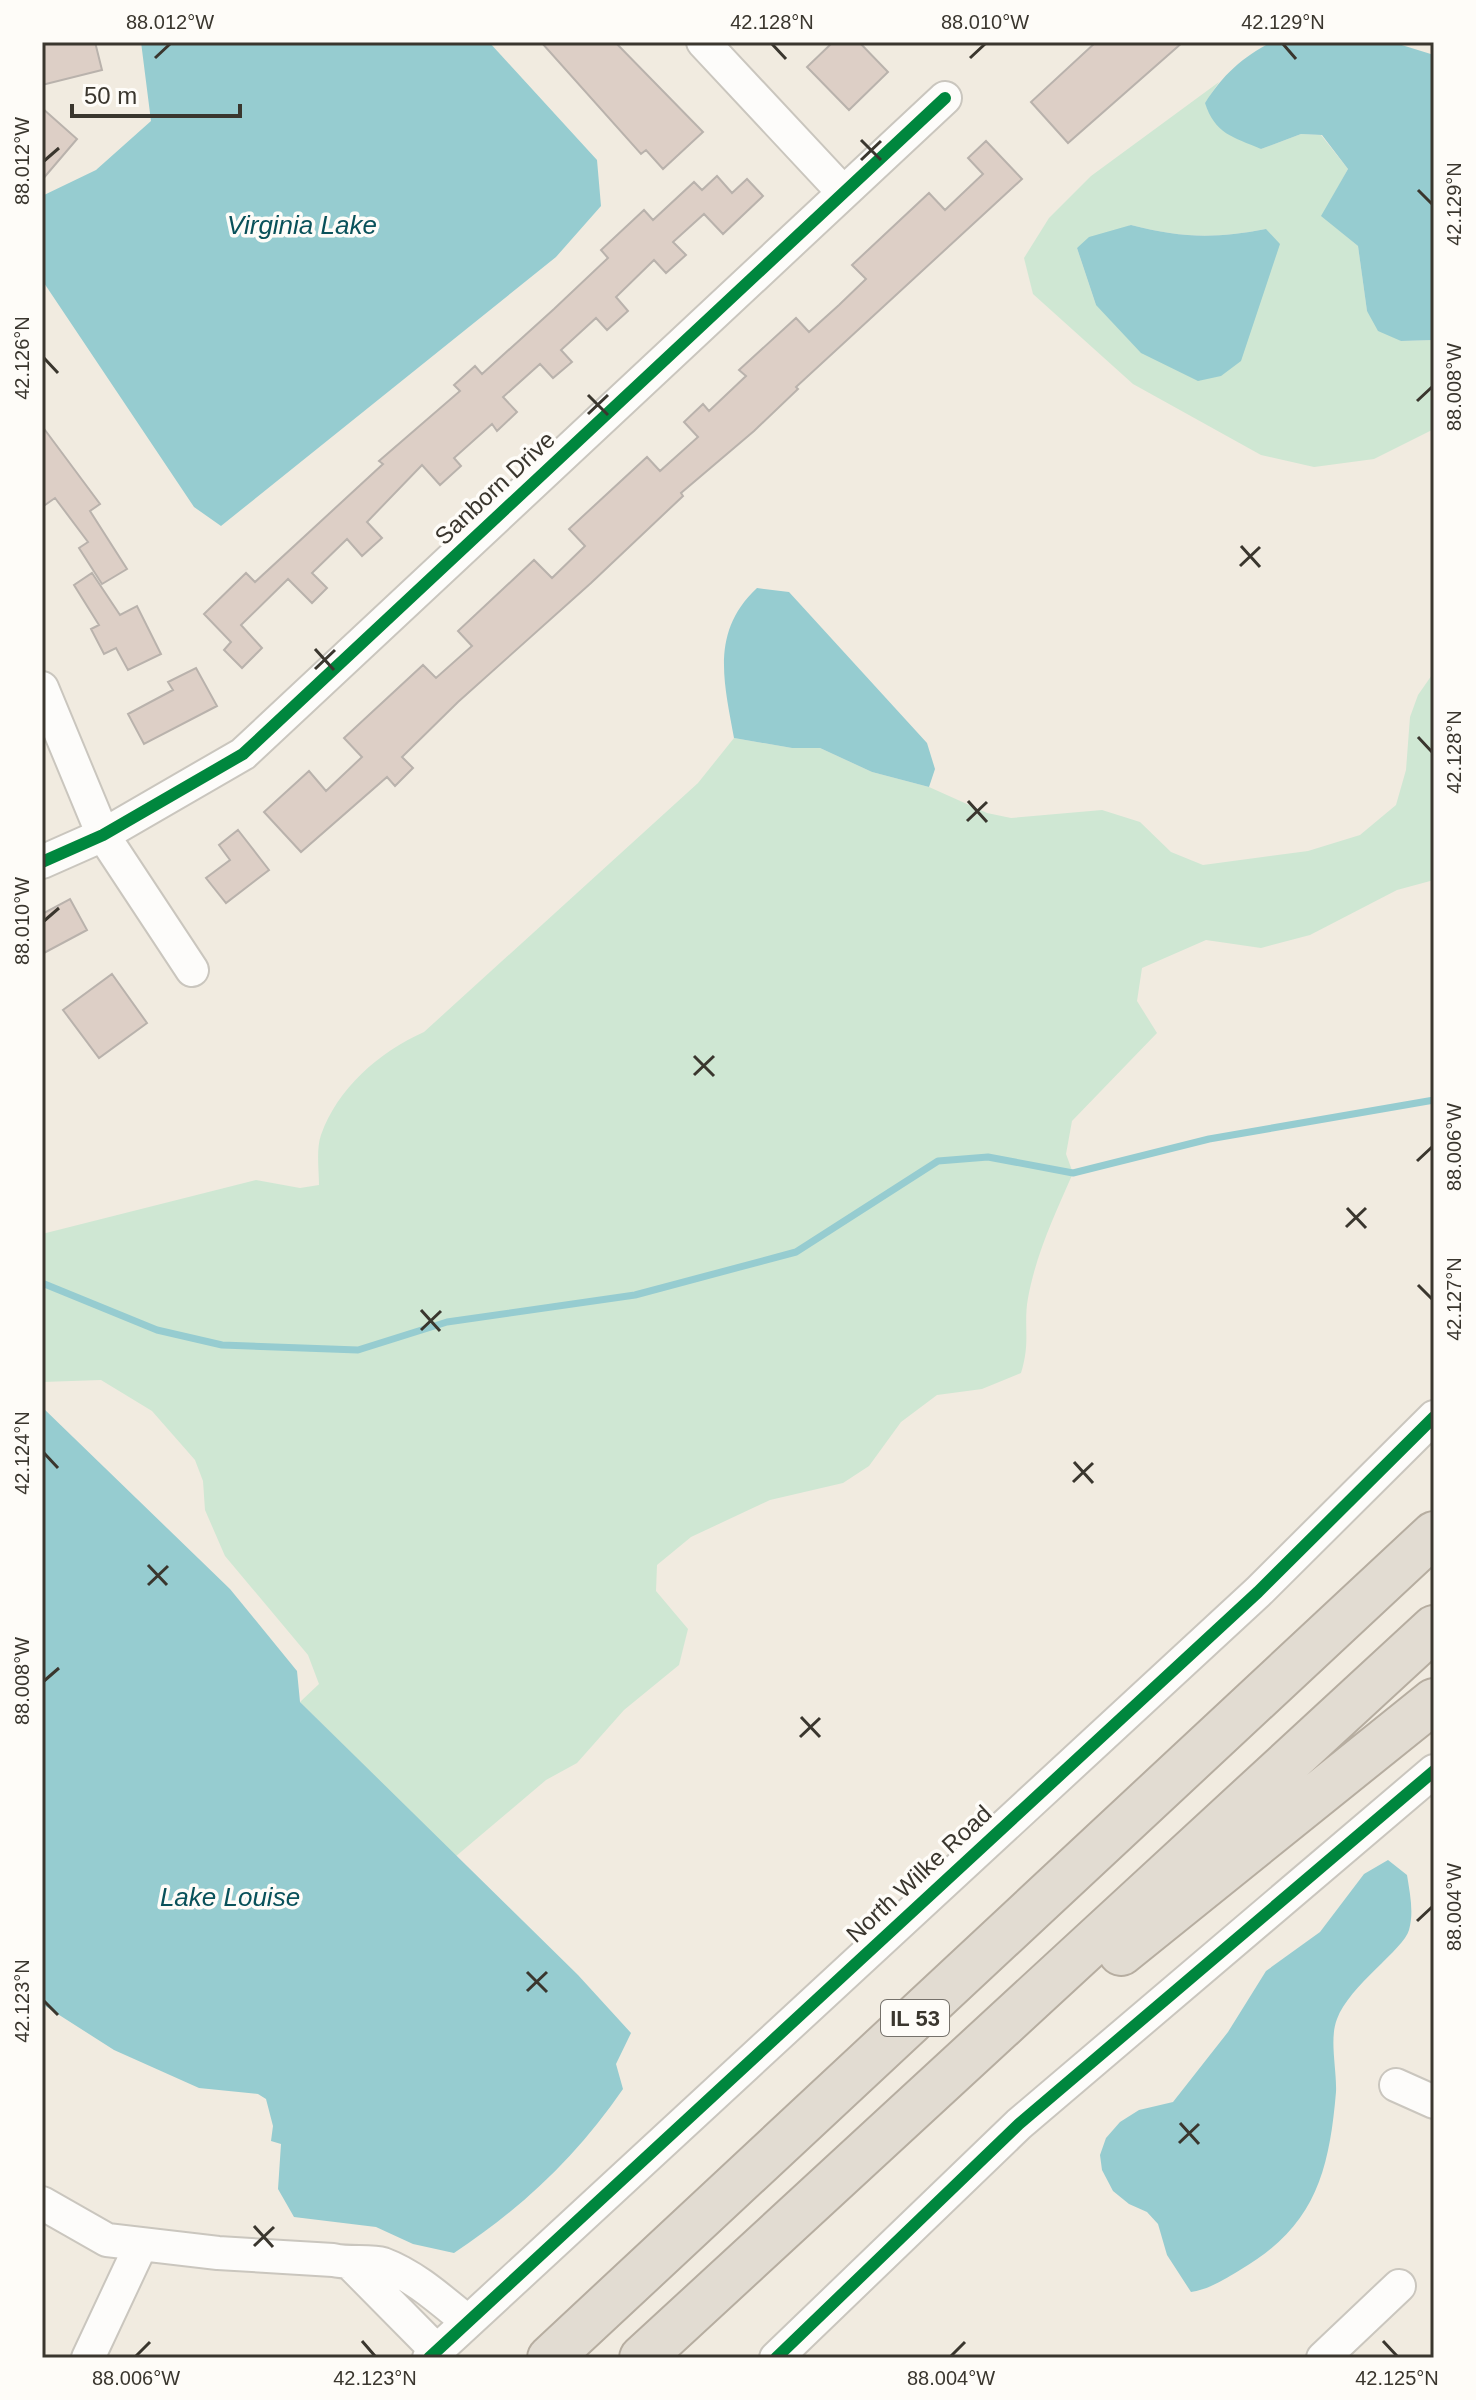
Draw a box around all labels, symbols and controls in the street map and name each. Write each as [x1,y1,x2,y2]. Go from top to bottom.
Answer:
text: 88.012°W [126,11,214,33]
text: 42.128°N [730,11,814,33]
text: 88.010°W [941,11,1029,33]
text: 42.129°N [1241,11,1325,33]
scale bar [72,68,240,118]
text: 50 m [84,82,137,109]
text: 88.012°W [11,117,33,205]
text: 42.129°N [1443,162,1465,246]
water label: Virginia Lake [227,210,377,240]
text: 42.126°N [11,316,33,400]
text: 88.008°W [1443,343,1465,431]
street label: Sanborn Drive [429,425,560,550]
text: 42.128°N [1443,710,1465,794]
text: 88.010°W [11,877,33,965]
text: 88.006°W [1443,1103,1465,1191]
text: 42.127°N [1443,1257,1465,1341]
text: 42.124°N [11,1411,33,1495]
text: 88.008°W [11,1637,33,1725]
street label: North Wilke Road [841,1800,997,1948]
text: 88.004°W [1443,1863,1465,1951]
water label: Lake Louise [160,1882,300,1912]
text: 42.123°N [11,1959,33,2043]
road number: IL 53 [881,2000,949,2036]
text: 88.006°W [92,2367,180,2389]
text: 42.123°N [333,2367,417,2389]
text: 88.004°W [907,2367,995,2389]
text: 42.125°N [1355,2367,1439,2389]

